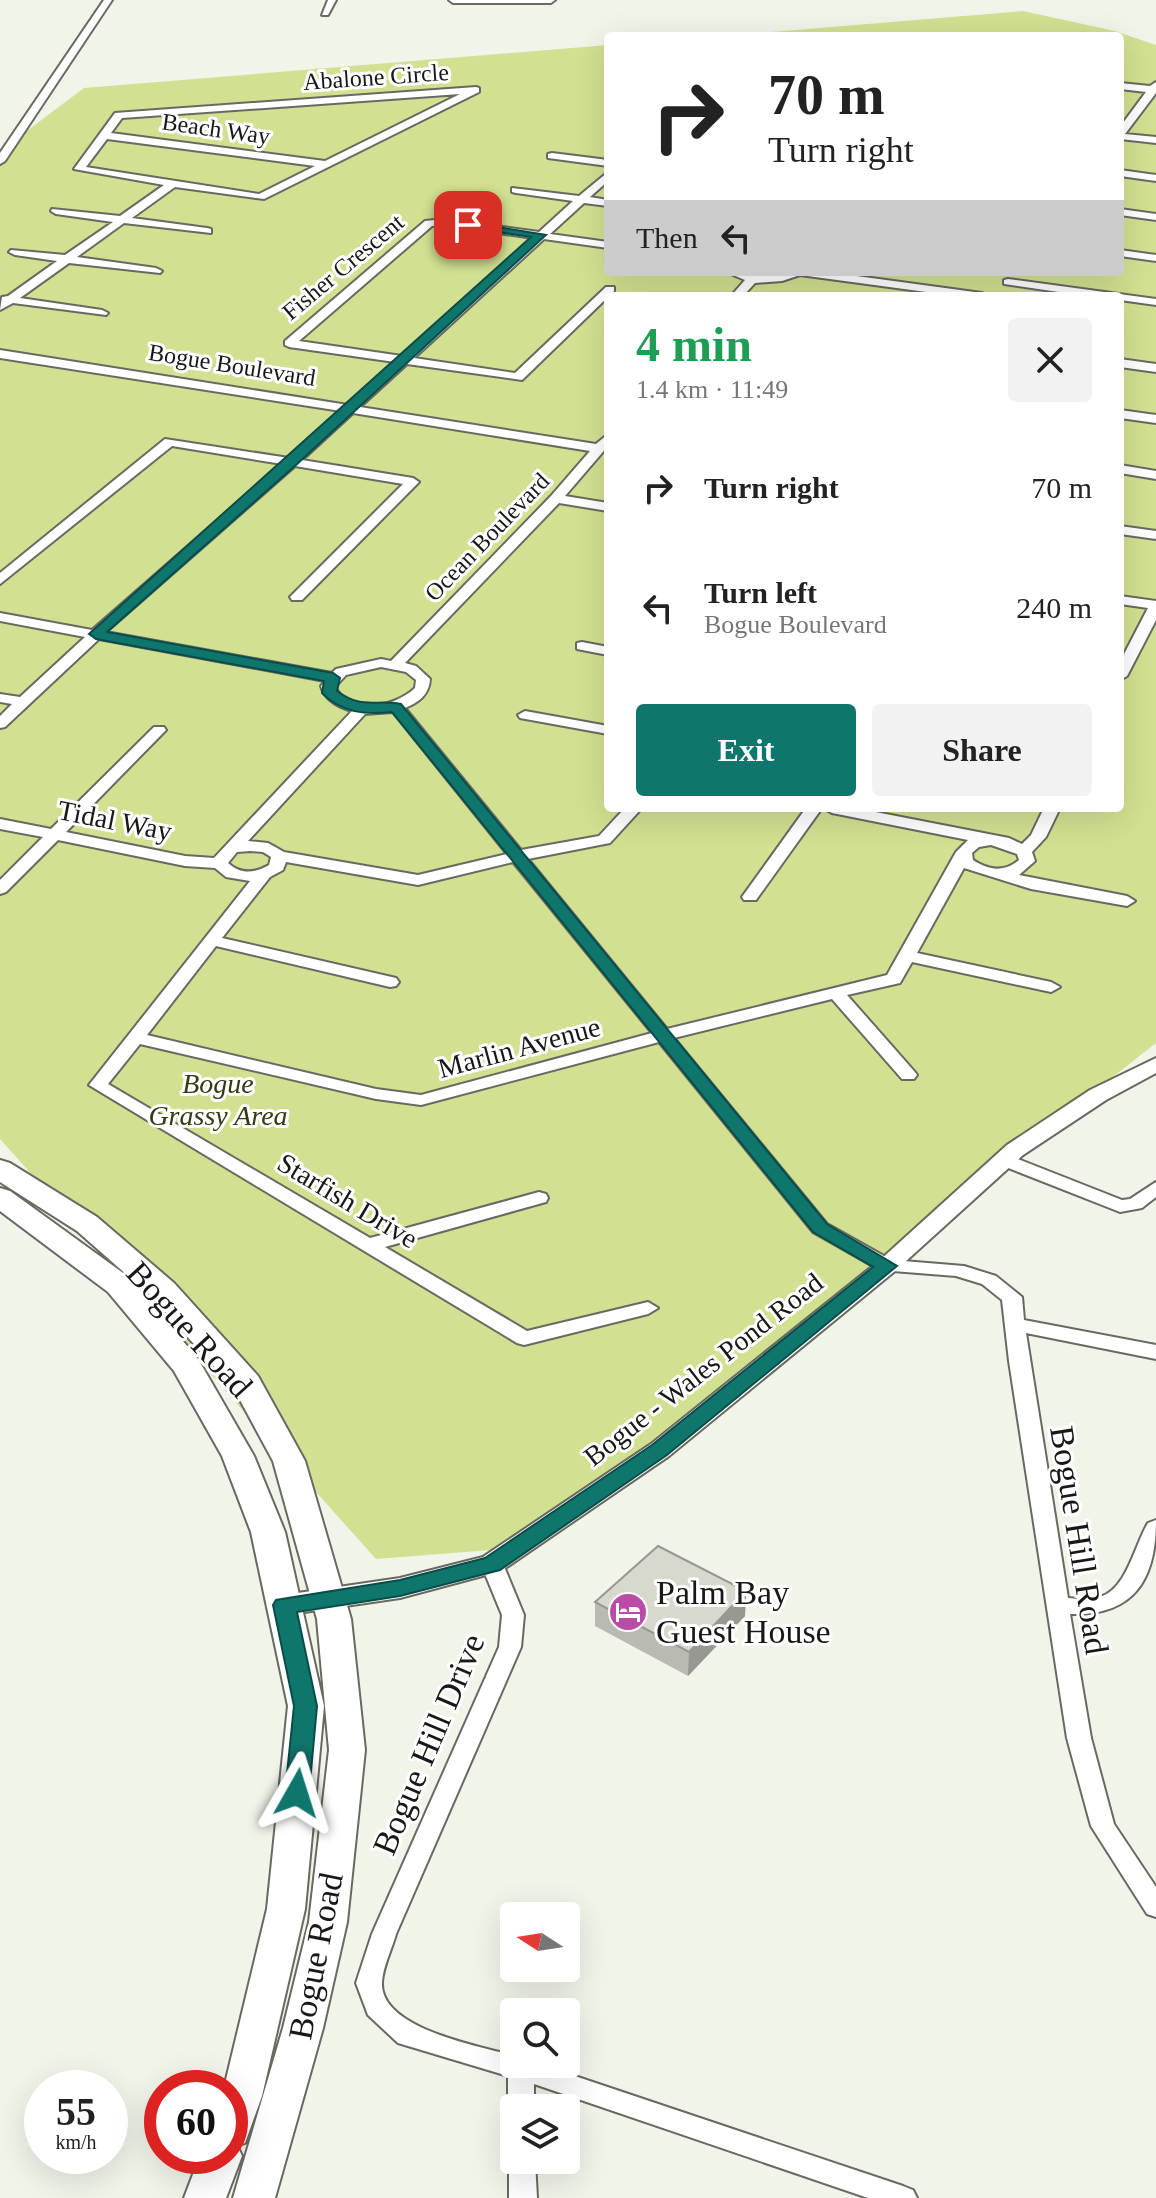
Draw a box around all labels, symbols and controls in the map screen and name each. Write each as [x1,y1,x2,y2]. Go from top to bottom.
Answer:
street label: Abalone Circle [302,59,450,95]
icon: right [636,64,740,168]
text: 70 m [768,64,885,126]
street label: Beach Way [160,109,272,149]
text: Turn right [768,130,914,170]
pin [434,191,502,259]
icon: arrive [446,203,490,247]
street label: Fisher Crescent [277,209,409,325]
icon: left [714,216,758,260]
text: Then [636,221,698,254]
text: 4 min [636,318,752,371]
button: close [1008,318,1092,402]
street label: Bogue Boulevard [147,339,317,391]
text: 1.4 km · 11:49 [636,375,788,404]
icon: right [636,466,680,510]
street label: Ocean Boulevard [420,468,554,606]
text: Turn right [704,471,839,504]
text: 70 m [1031,471,1092,504]
text: Turn left [704,576,817,609]
icon: left [636,586,680,630]
text: 240 m [1016,591,1092,624]
text: Bogue Boulevard [704,610,887,639]
button: Exit [636,704,856,796]
button: Share [872,704,1092,796]
street label: Tidal Way [55,794,174,847]
street label: Marlin Avenue [435,1011,604,1084]
park label: Bogue Grassy Area [148,1068,288,1131]
street label: Starfish Drive [272,1146,423,1254]
street label: Bogue Road [119,1254,260,1405]
street label: Bogue - Wales Pond Road [578,1267,829,1472]
street label: Bogue Hill Road [1043,1423,1116,1657]
place label: Palm Bay Guest House [656,1574,831,1650]
hotel icon: Palm Bay Guest House [607,1591,649,1633]
street label: Bogue Hill Drive [365,1628,492,1860]
position arrow [255,1751,339,1835]
street label: Bogue Road [281,1870,350,2043]
north arrow [500,1902,580,1982]
map controls [500,1902,580,2174]
button: search [500,1998,580,2078]
speed limit sign: 60 [144,2070,248,2174]
text: 55 [56,2089,96,2134]
button: layers [500,2094,580,2174]
text: km/h [55,2131,97,2153]

